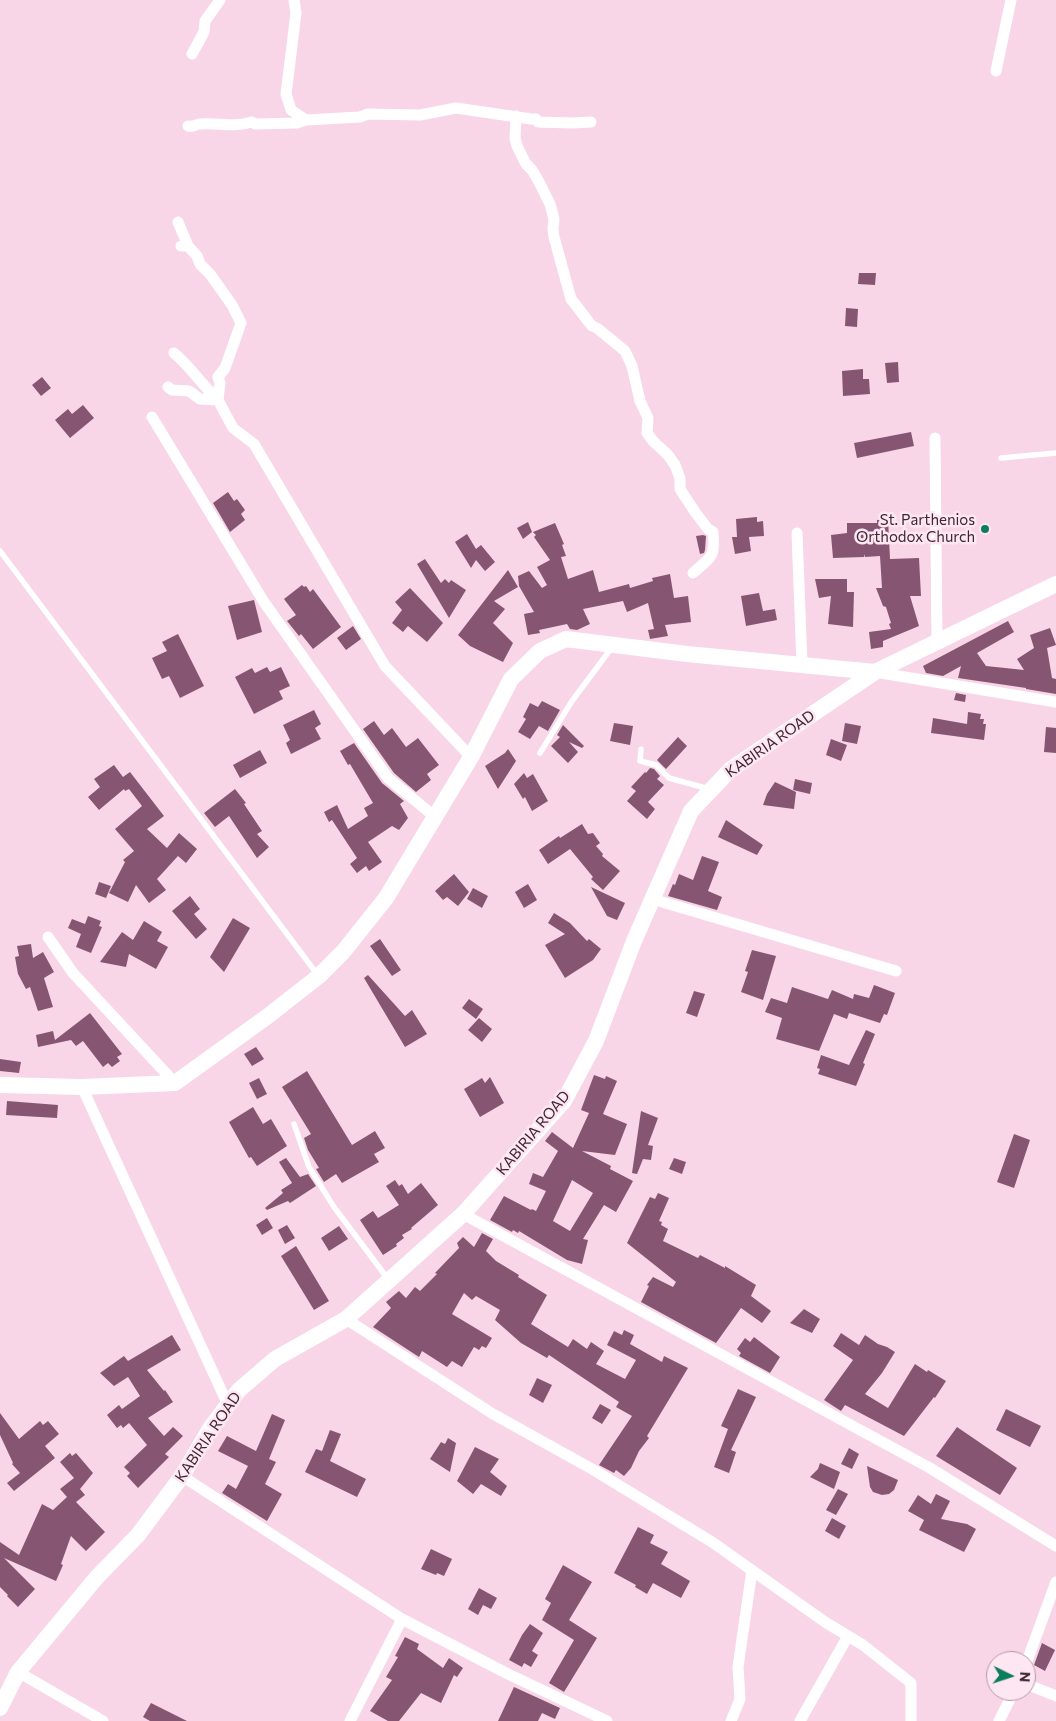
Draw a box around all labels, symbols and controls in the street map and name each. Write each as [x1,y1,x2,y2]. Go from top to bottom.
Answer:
place label: St. Parthenios Orthodox Church [856,511,975,546]
marker: St. Parthenios Orthodox Church [979,523,991,535]
street label: KABIRIA ROAD [722,707,818,781]
street label: KABIRIA ROAD [492,1087,574,1179]
street label: KABIRIA ROAD [171,1389,245,1485]
north arrow [986,1651,1036,1701]
text: N [1017,1671,1034,1683]

